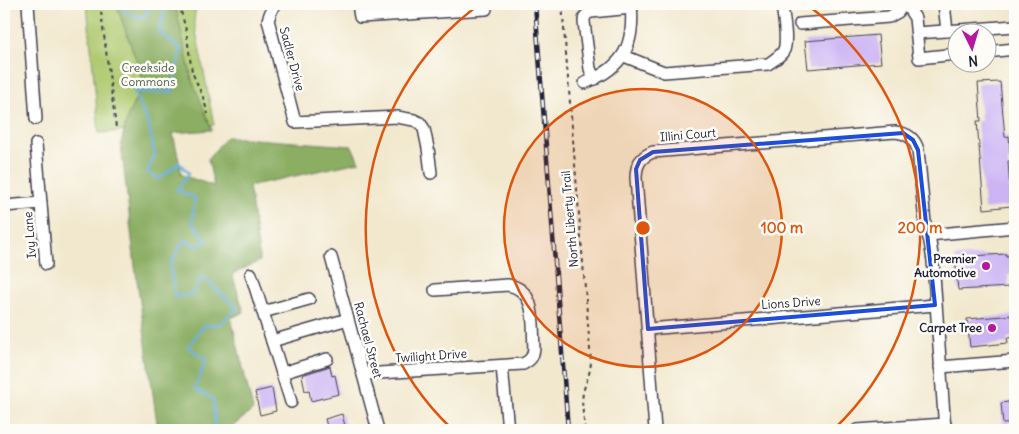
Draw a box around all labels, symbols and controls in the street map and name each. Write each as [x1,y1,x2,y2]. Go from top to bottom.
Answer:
north arrow [946,22,996,72]
street label: Sadler Drive [277,25,308,93]
text: N [968,52,979,70]
park label: Creekside Commons [121,60,175,89]
street label: Illini Court [659,125,717,144]
street label: North Liberty Trail [558,170,581,268]
street label: Ivy Lane [20,211,39,259]
text: 100 m [761,218,803,237]
text: 200 m [898,218,942,237]
centre of rings [634,219,652,237]
place label: Premier Automotive [914,251,977,280]
marker: Premier Automotive [980,260,992,272]
street label: Lions Drive [761,293,821,312]
street label: Rachael Street [351,300,386,380]
place label: Carpet Tree [919,320,983,336]
marker: Carpet Tree [986,322,998,334]
street label: Twilight Drive [395,346,467,365]

